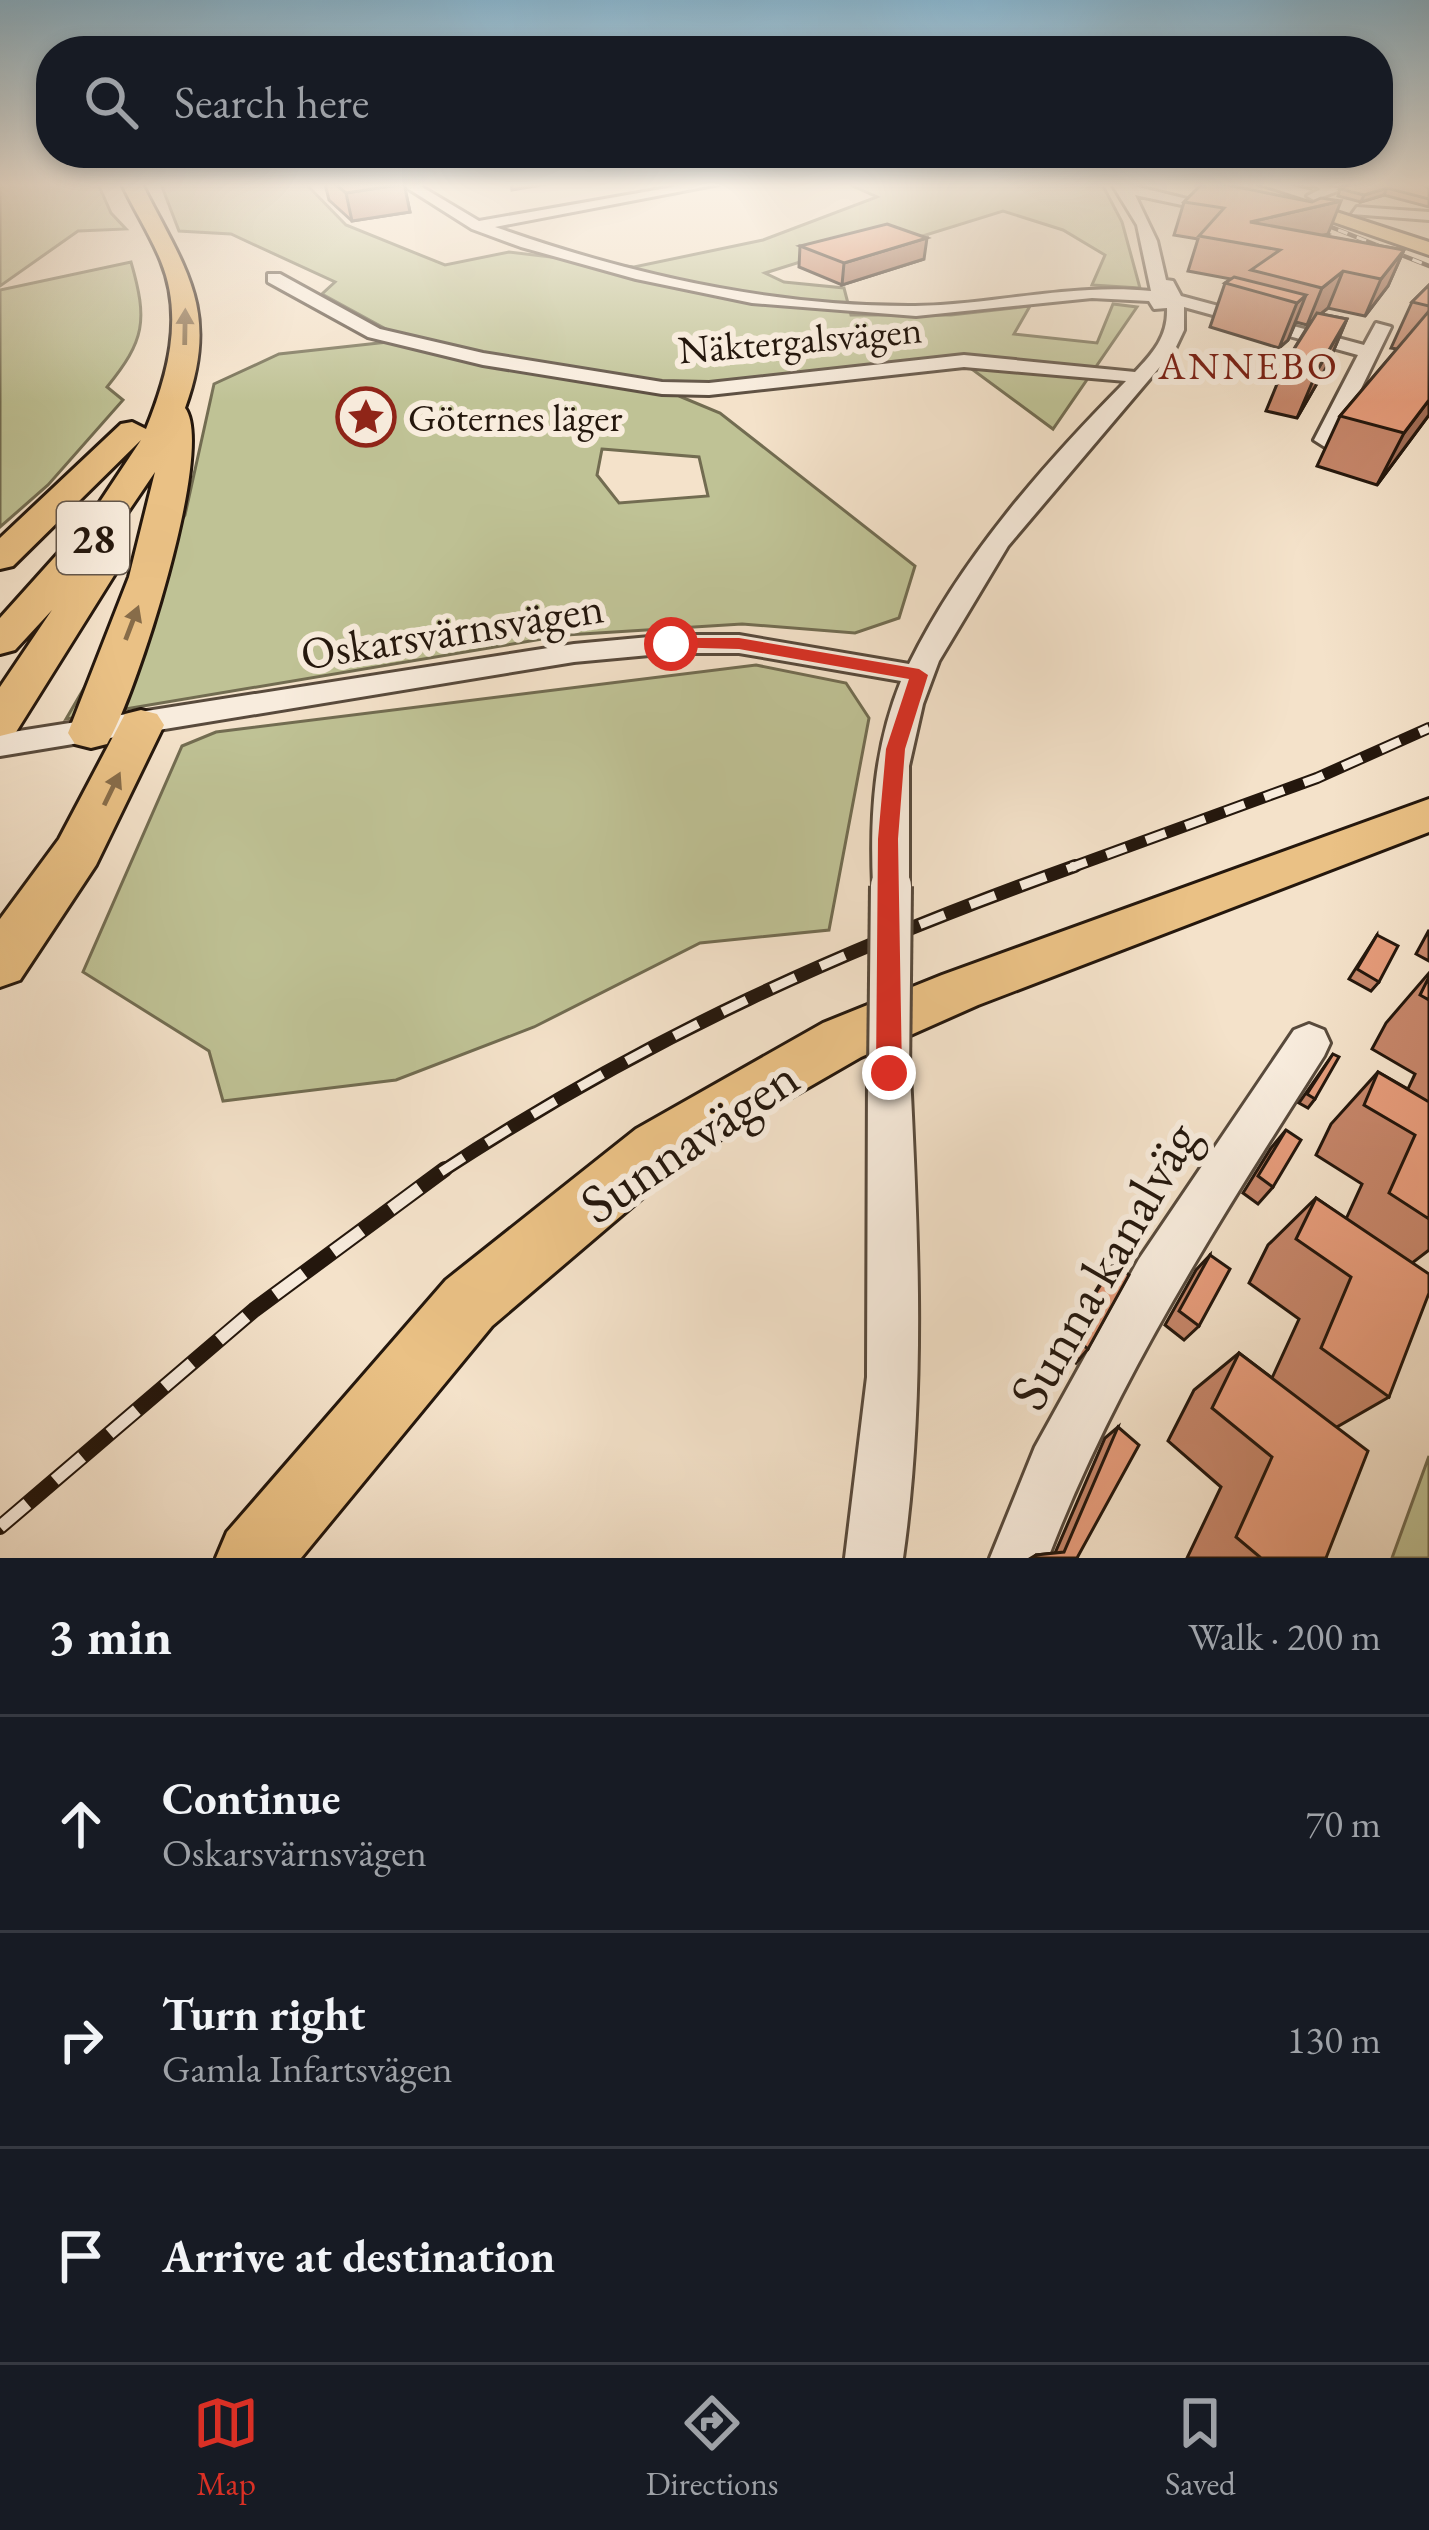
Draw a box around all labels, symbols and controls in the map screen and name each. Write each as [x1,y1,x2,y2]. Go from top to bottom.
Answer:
search box [36,36,1393,168]
icon: search [78,69,144,135]
text: Search here [174,73,369,131]
street label: Näktergalsvägen [676,303,924,376]
one-way arrow [175,307,194,345]
district label: ANNEBO [1157,340,1340,391]
place icon: Göternes läger [335,386,397,448]
place label: Göternes läger [408,392,623,443]
road number: 28 [57,502,129,574]
street label: Oskarsvärnsvägen [297,577,607,683]
one-way arrow [124,605,142,641]
route start [644,617,698,671]
one-way arrow [101,772,121,806]
street label: Sunnavägen [566,1041,812,1239]
route end [862,1046,916,1100]
street label: Sunna kanalväg [993,1108,1214,1421]
text: 3 min [48,1603,172,1669]
text: Walk · 200 m [1188,1611,1381,1662]
text: Continue [162,1769,340,1827]
icon: ahead [48,1791,114,1857]
text: 70 m [1305,1798,1381,1849]
text: Oskarsvärnsvägen [162,1827,427,1878]
text: Turn right [162,1985,365,2043]
icon: right [48,2007,114,2073]
text: 130 m [1287,2014,1381,2065]
text: Gamla Infartsvägen [162,2043,453,2094]
icon: arrive [48,2223,114,2289]
text: Arrive at destination [162,2227,555,2285]
tab: Map [193,2390,259,2505]
tab: Directions [646,2390,779,2505]
tab: Saved [1165,2390,1236,2505]

